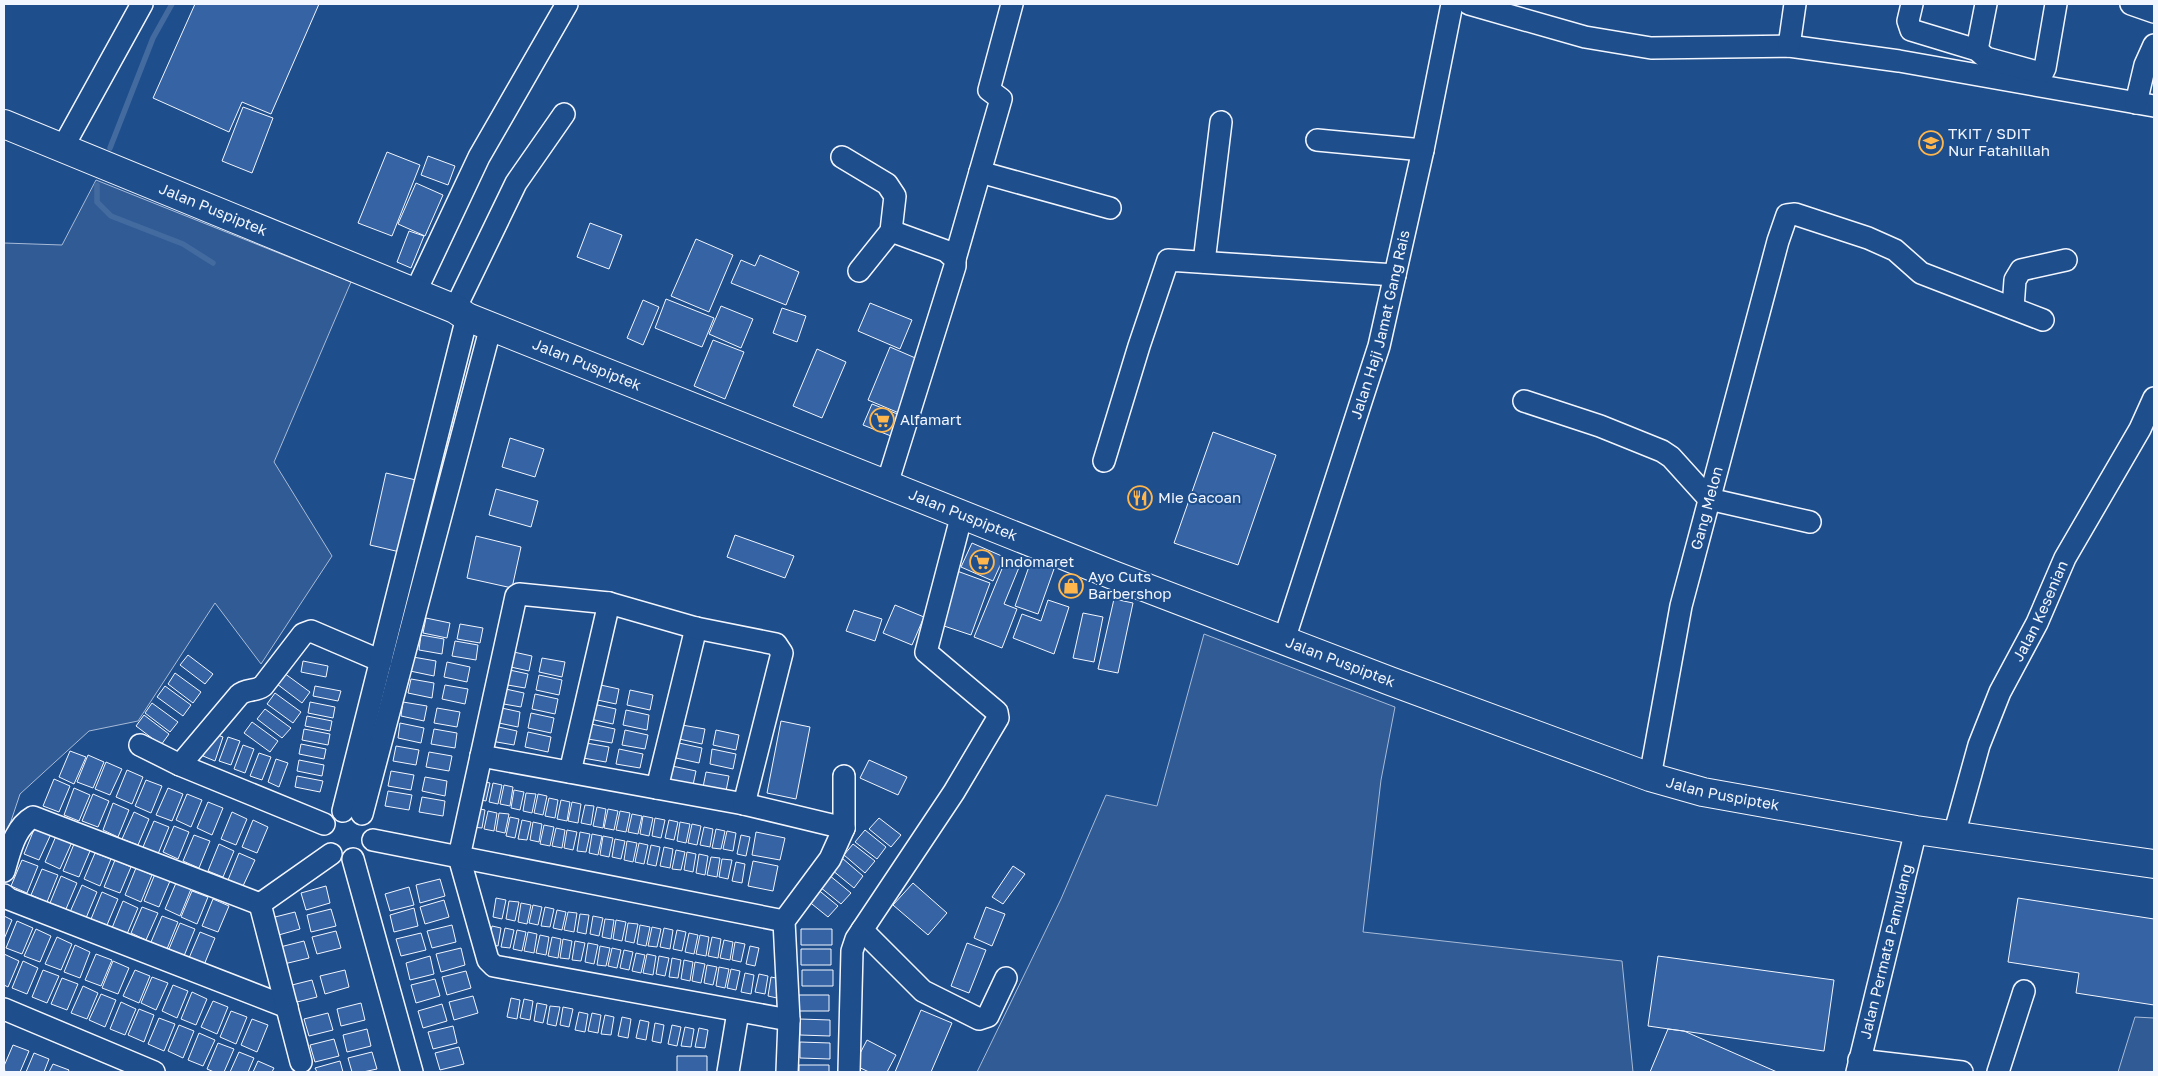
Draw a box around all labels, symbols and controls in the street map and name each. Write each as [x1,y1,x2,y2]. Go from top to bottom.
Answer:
place label: TKIT / SDIT Nur Fatahillah [1948,124,2050,159]
school or university icon: TKIT / SDIT Nur Fatahillah [1918,130,1944,156]
street label: Jalan Puspiptek [157,179,271,239]
street label: Jalan Haji Jamat Gang Rais [1346,228,1413,421]
street label: Jalan Puspiptek [530,334,645,394]
supermarket icon: Alfamart [869,407,895,433]
place label: Alfamart [900,410,962,428]
street label: Gang Melon [1686,464,1726,552]
street label: Jalan Puspiptek [906,484,1021,544]
restaurant icon: Mie Gacoan [1127,485,1153,511]
place label: Mie Gacoan [1158,488,1241,506]
supermarket icon: Indomaret [969,549,995,575]
place label: Indomaret [1000,552,1074,570]
street label: Jalan Kesenian [2008,557,2071,664]
place label: Ayo Cuts Barbershop [1088,567,1172,602]
shop icon: Ayo Cuts Barbershop [1058,573,1084,599]
street label: Jalan Puspiptek [1284,632,1398,690]
street label: Jalan Puspiptek [1664,772,1782,814]
street label: Jalan Permata Pamulang [1855,862,1915,1041]

